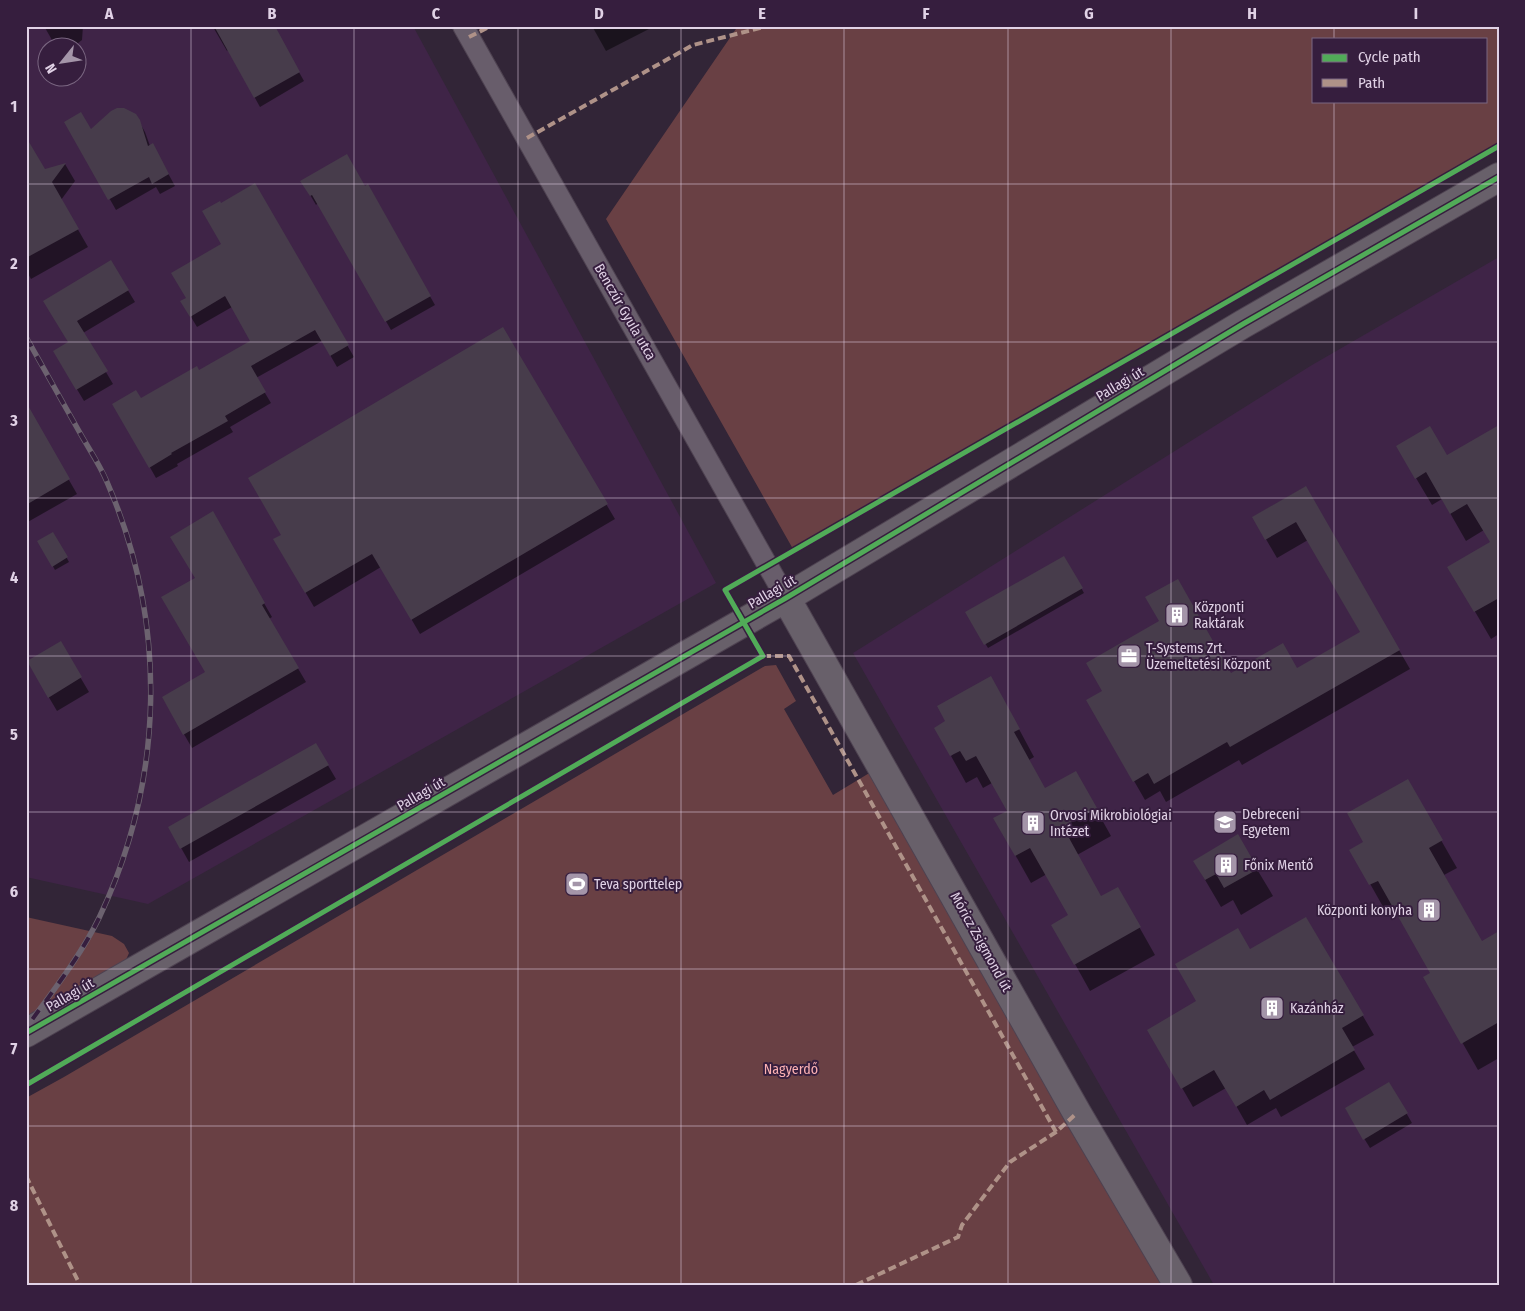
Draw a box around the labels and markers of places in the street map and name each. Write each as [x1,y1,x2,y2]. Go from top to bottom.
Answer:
place label: Központi Raktárak [1194,599,1245,632]
building icon: Központi Raktárak [1164,602,1190,628]
place label: T-Systems Zrt. Üzemeltetési Központ [1146,640,1270,673]
office icon: T-Systems Zrt. Üzemeltetési Központ [1116,643,1142,669]
place label: Debreceni Egyetem [1242,806,1299,839]
place label: Orvosi Mikrobiológiai Intézet [1050,807,1172,840]
school or university icon: Debreceni Egyetem [1212,809,1238,835]
building icon: Orvosi Mikrobiológiai Intézet [1020,810,1046,836]
building icon: Főnix Mentő [1213,852,1239,878]
place label: Főnix Mentő [1244,857,1313,874]
sports icon: Teva sporttelep [564,871,590,897]
place label: Teva sporttelep [594,876,682,893]
building icon: Központi konyha [1416,897,1442,923]
place label: Központi konyha [1317,902,1412,919]
building icon: Kazánház [1259,995,1285,1021]
place label: Kazánház [1290,1000,1344,1017]

